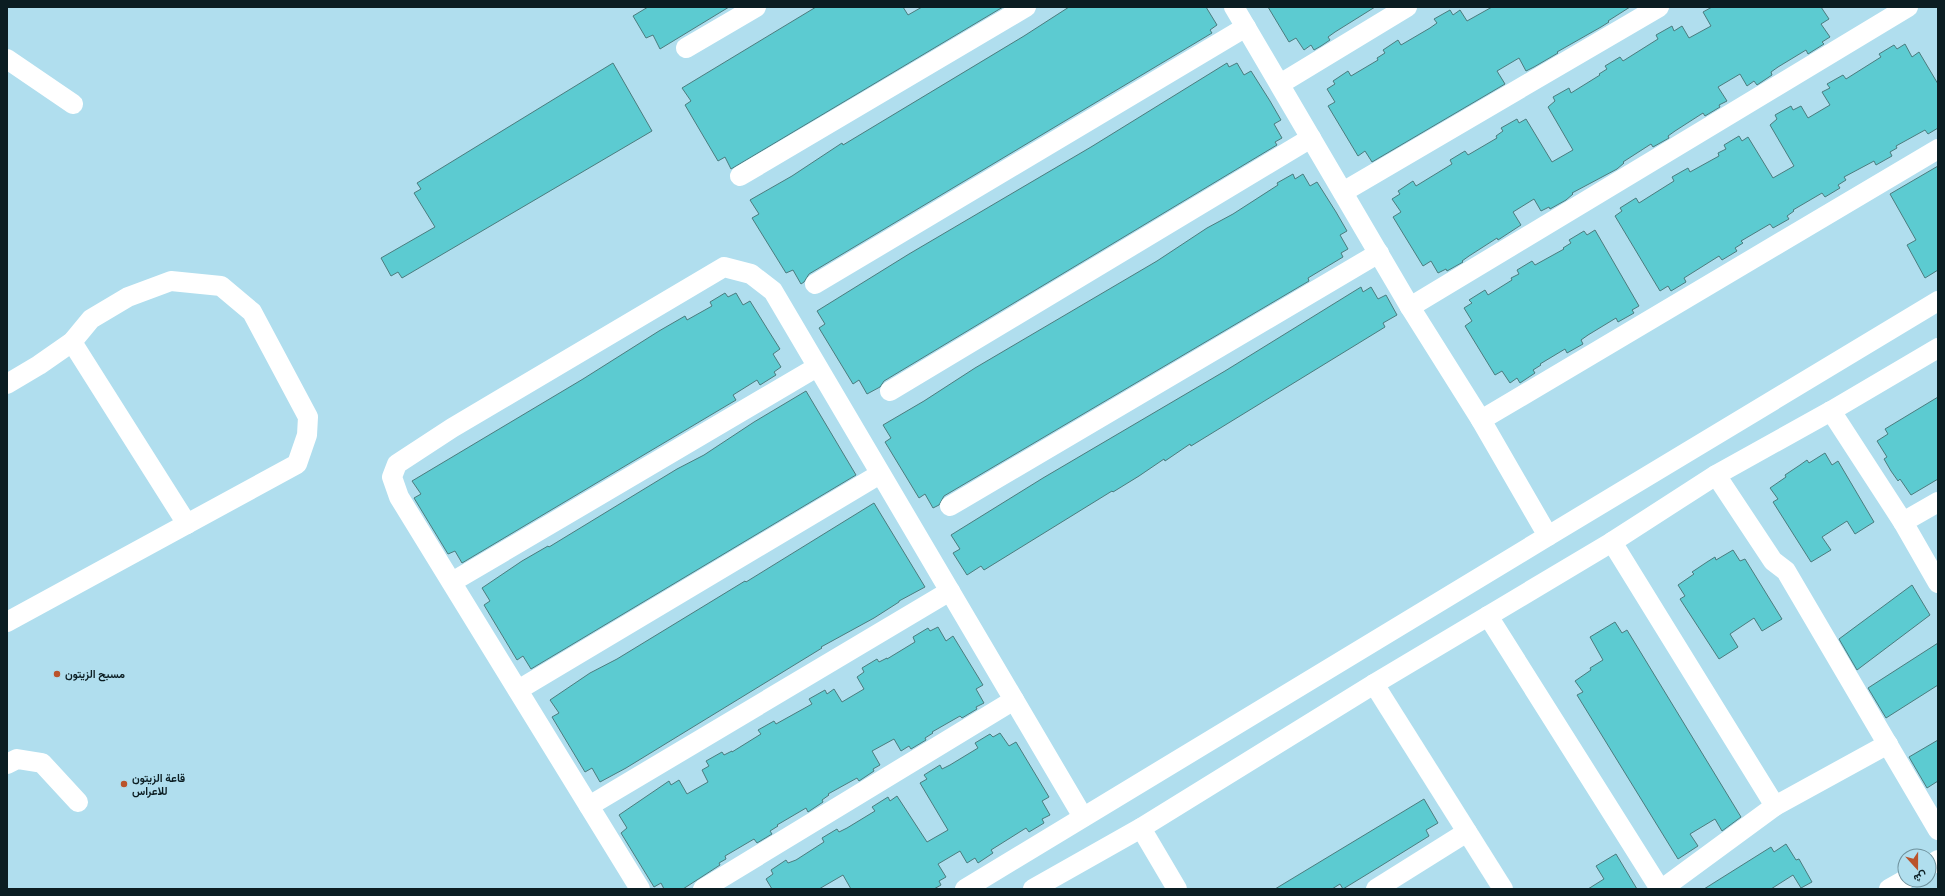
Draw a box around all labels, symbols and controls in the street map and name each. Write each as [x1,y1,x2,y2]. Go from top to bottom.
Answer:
place label: مسبح الزيتون [65,668,125,682]
marker: مسبح الزيتون [52,669,62,679]
place label: قاعة الزيتون للاعراس [132,772,185,798]
marker: قاعة الزيتون للاعراس [119,779,129,789]
north arrow [1897,848,1937,888]
text: ش [1912,868,1929,885]

